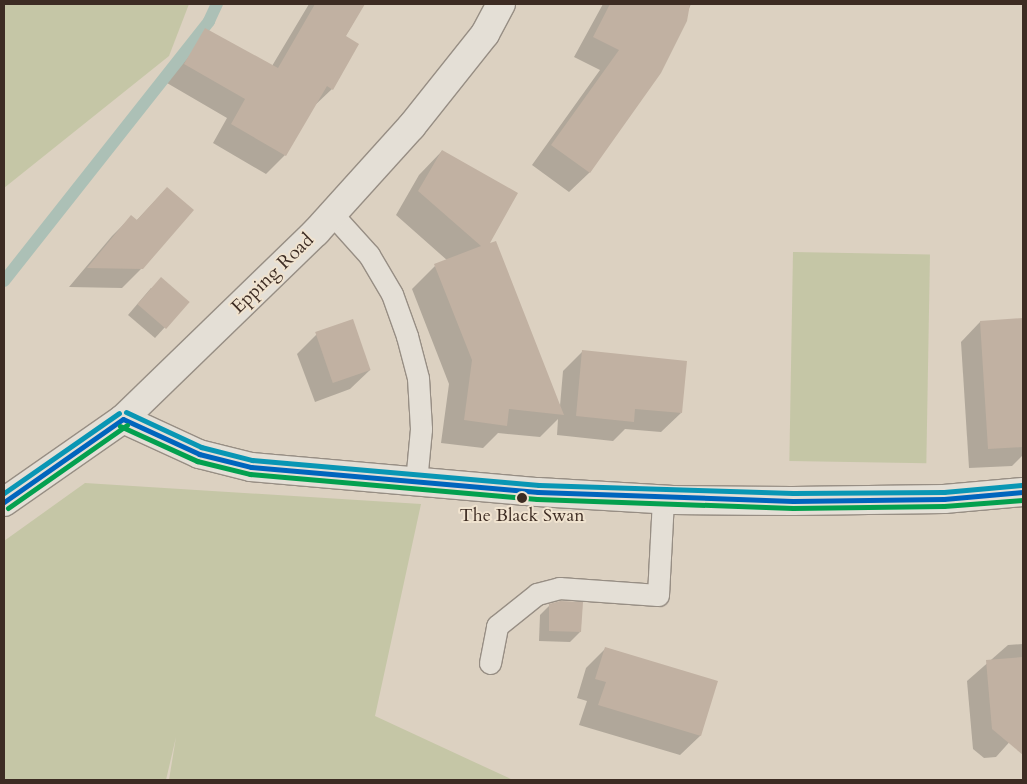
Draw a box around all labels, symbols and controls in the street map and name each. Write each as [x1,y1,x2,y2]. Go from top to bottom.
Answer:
street label: Epping Road [227,229,319,319]
marker: The Black Swan [517,493,527,503]
place label: The Black Swan [460,505,584,527]

